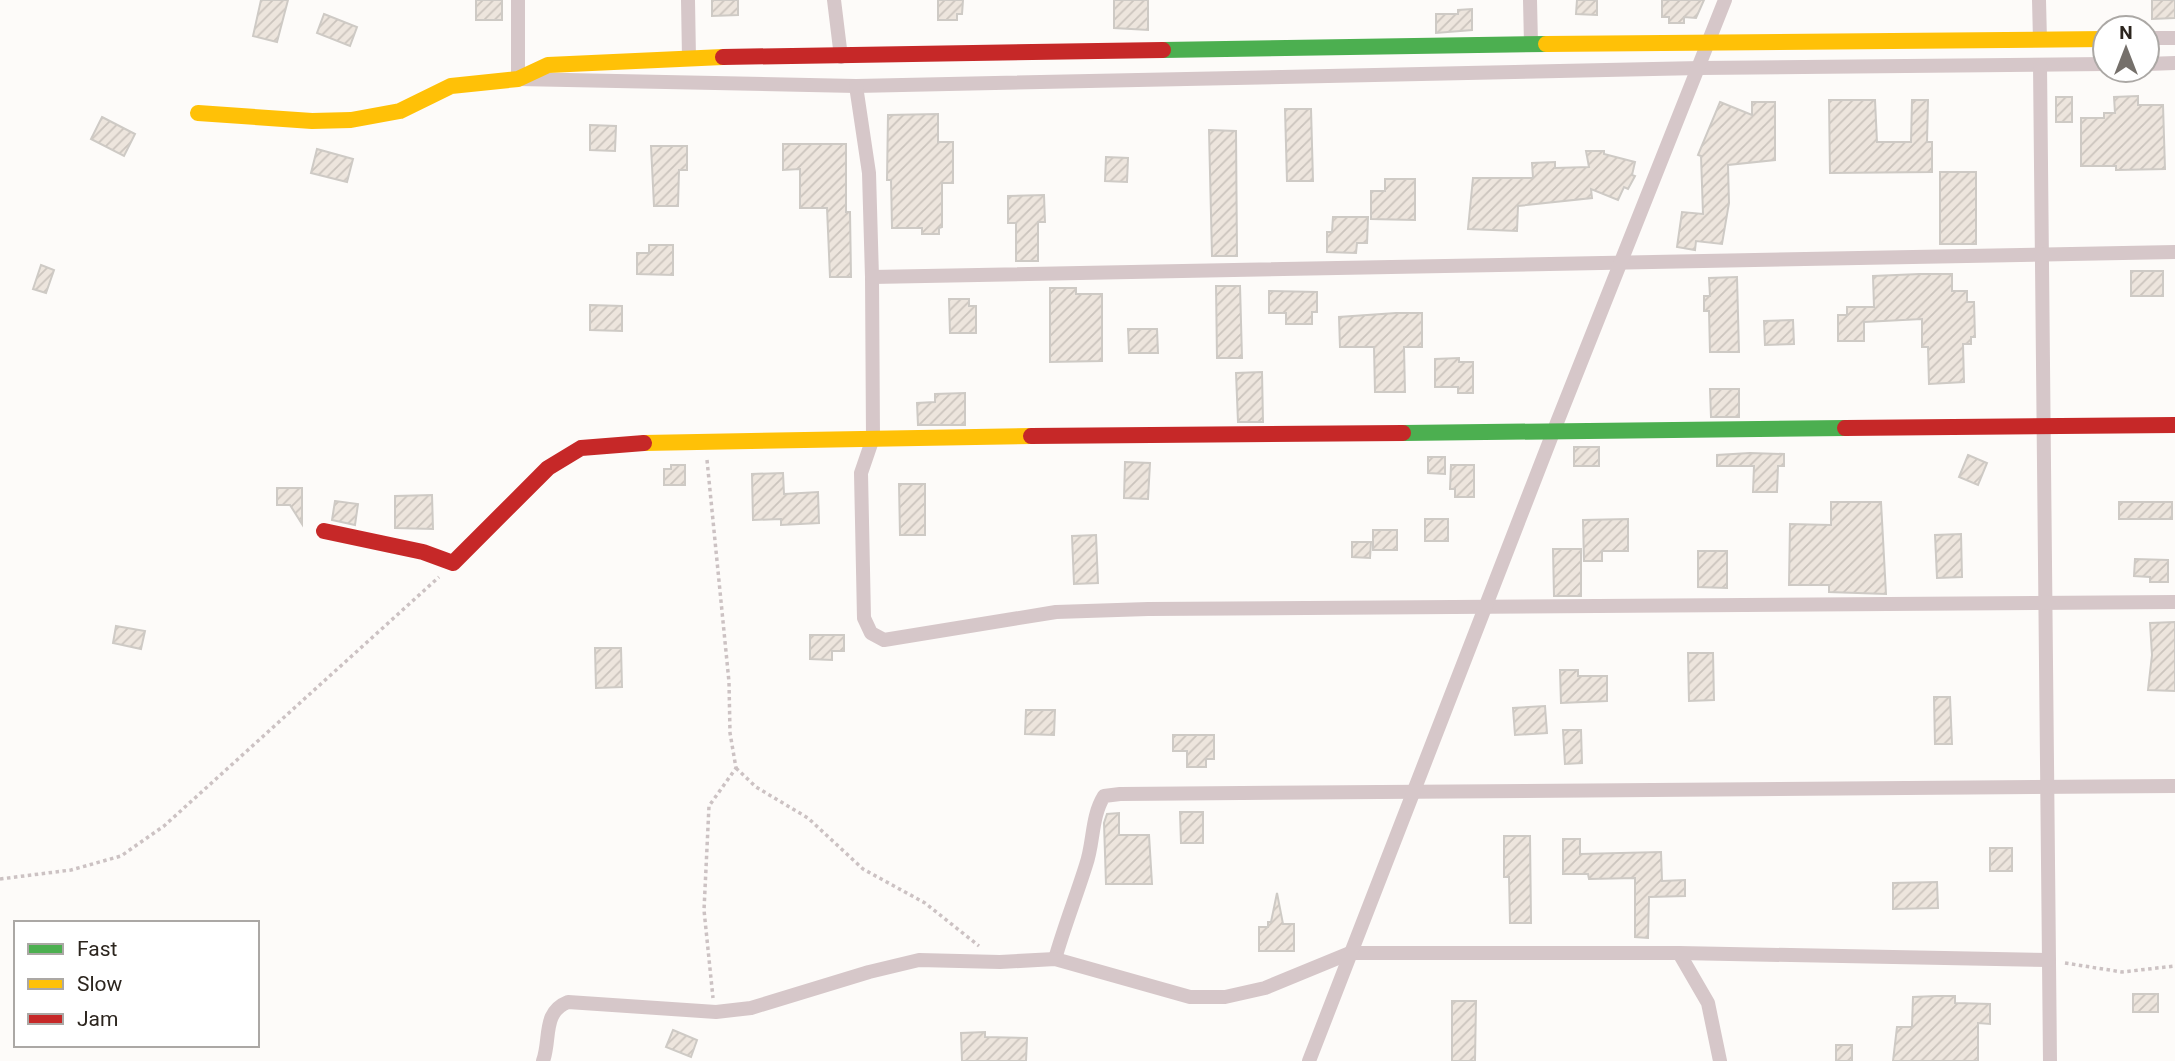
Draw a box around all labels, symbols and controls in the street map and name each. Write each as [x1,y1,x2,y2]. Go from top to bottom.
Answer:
north arrow [2091,14,2161,84]
text: N [2119,21,2133,44]
legend [14,921,259,1047]
text: Fast [77,937,118,961]
text: Slow [77,972,123,996]
text: Jam [77,1007,118,1031]

